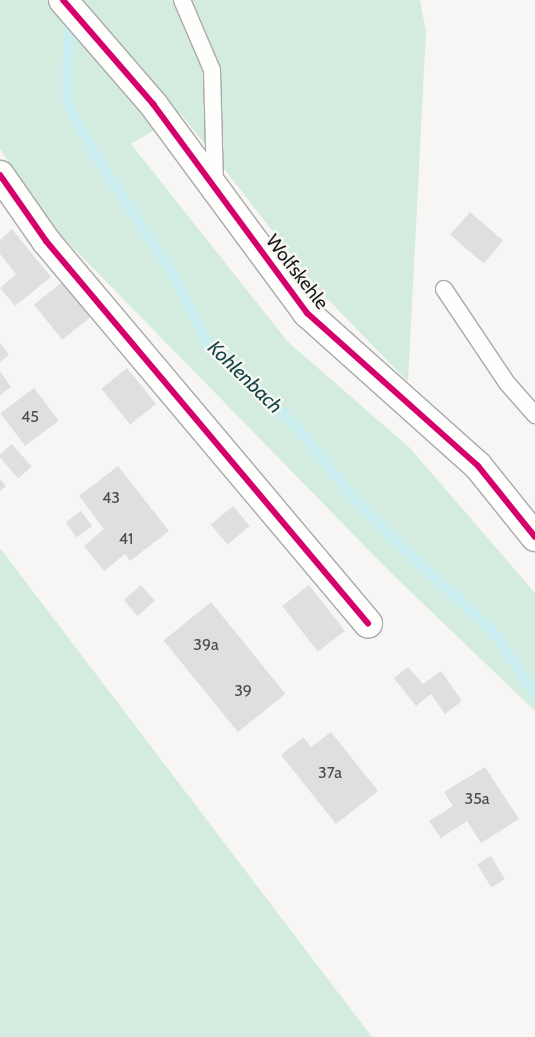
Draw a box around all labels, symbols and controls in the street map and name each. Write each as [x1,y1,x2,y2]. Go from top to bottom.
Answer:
street label: Wolfskehle [261,230,333,314]
water label: Kohlenbach [203,336,287,418]
house number: 45 [21,407,39,427]
house number: 43 [102,488,120,508]
house number: 41 [119,529,133,549]
house number: 39a [193,635,219,655]
house number: 39 [234,681,252,701]
house number: 37a [318,763,342,783]
house number: 35a [465,789,489,809]

